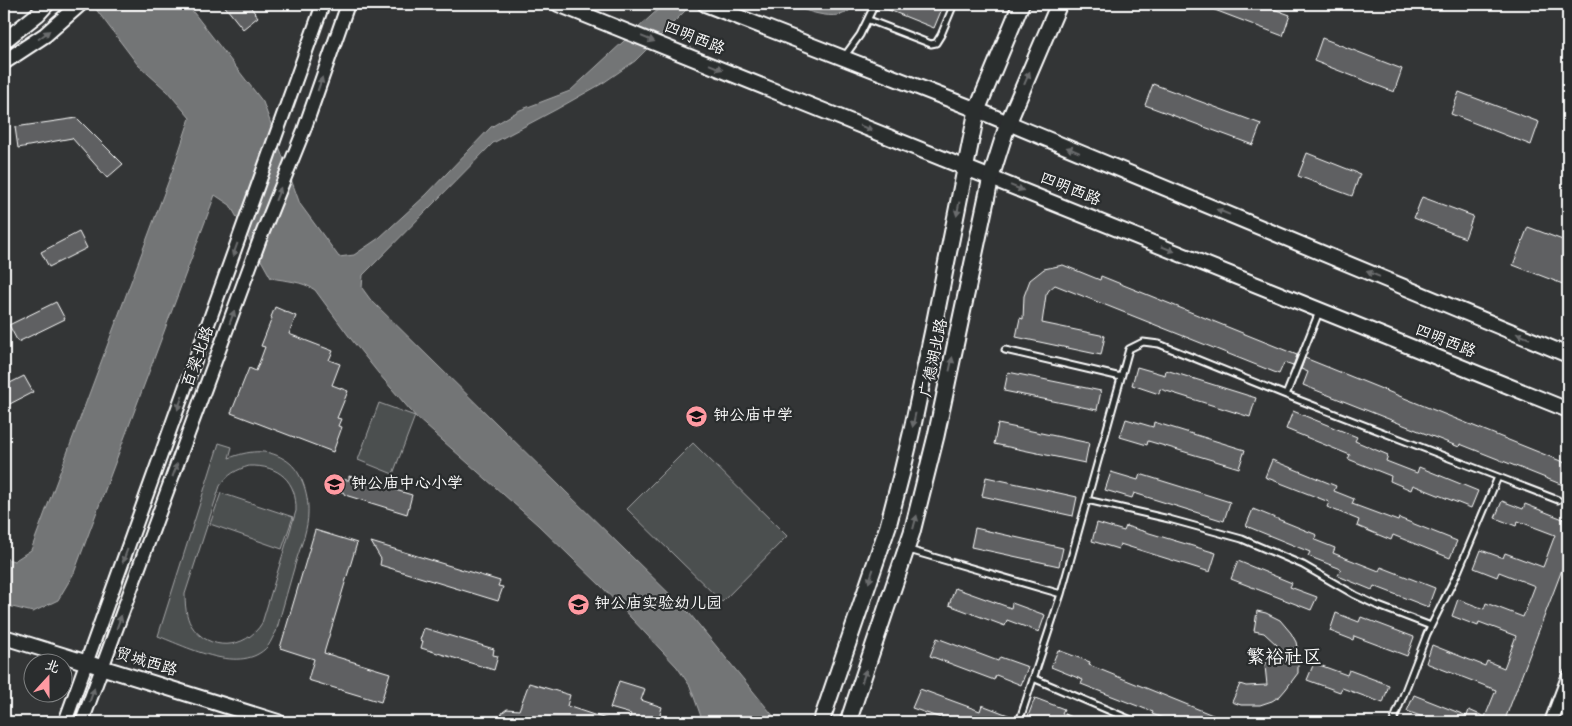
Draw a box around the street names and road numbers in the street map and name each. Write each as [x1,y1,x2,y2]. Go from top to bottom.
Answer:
street label: 四明西路 [660,16,728,62]
street label: 四明西路 [1036,167,1104,213]
street label: 广德湖北路 [915,316,955,400]
street label: 四明西路 [1411,319,1479,365]
street label: 百梁北路 [177,323,221,391]
street label: 贸城西路 [112,643,180,683]

